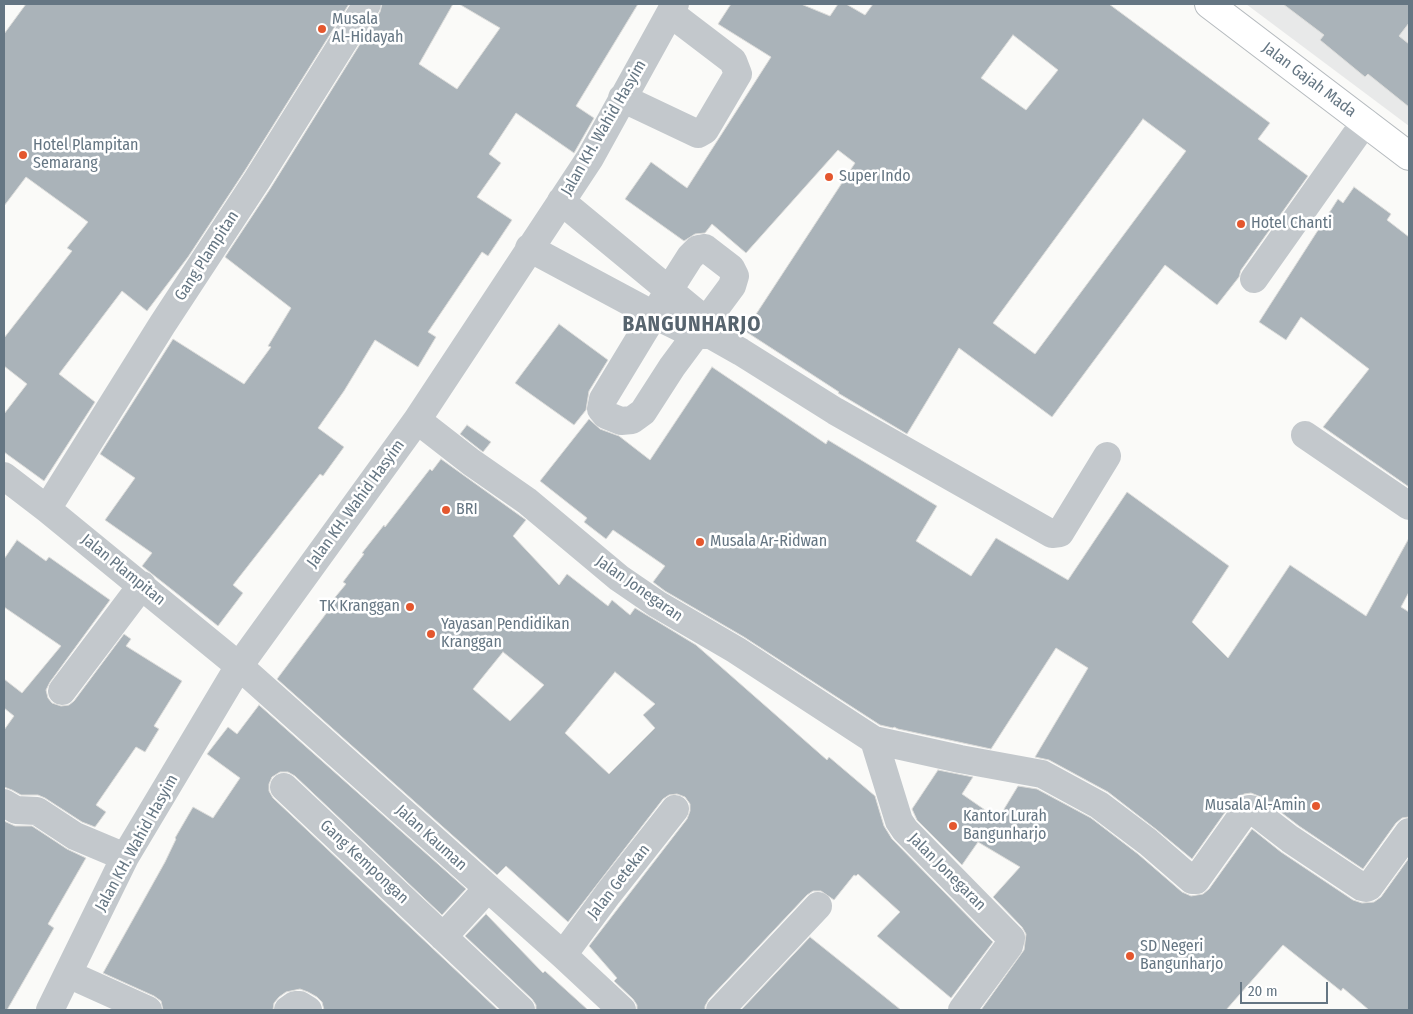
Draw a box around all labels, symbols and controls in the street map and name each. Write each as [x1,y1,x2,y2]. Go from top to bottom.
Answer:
place label: Musala Al-Hidayah [332,10,403,48]
marker: Musala Al-Hidayah [316,23,328,35]
street label: Jalan Gajah Mada [1258,38,1360,122]
street label: Jalan KH. Wahid Hasyim [557,57,651,199]
place label: Hotel Plampitan Semarang [33,136,138,174]
marker: Hotel Plampitan Semarang [17,149,29,161]
place label: Super Indo [839,167,911,187]
marker: Super Indo [823,171,835,183]
street label: Gang Plampitan [171,208,243,304]
place label: Hotel Chanti [1251,214,1332,234]
marker: Hotel Chanti [1235,218,1247,230]
district label: BANGUNHARJO [621,312,763,338]
street label: Jalan KH. Wahid Hasyim [303,436,409,572]
place label: BRI [456,500,478,520]
marker: BRI [440,504,452,516]
street label: Jalan Plampitan [77,530,169,610]
place label: Musala Ar-Ridwan [710,532,827,552]
marker: Musala Ar-Ridwan [694,536,706,548]
street label: Jalan Jonegaran [592,552,686,626]
place label: TK Kranggan [320,597,400,617]
marker: TK Kranggan [404,601,416,613]
place label: Yayasan Pendidikan Kranggan [441,615,570,653]
marker: Yayasan Pendidikan Kranggan [425,628,437,640]
street label: Jalan KH. Wahid Hasyim [91,771,183,915]
place label: Musala Al-Amin [1205,796,1306,816]
marker: Musala Al-Amin [1310,800,1322,812]
street label: Jalan Kauman [391,801,471,875]
place label: Kantor Lurah Bangunharjo [963,807,1047,845]
street label: Gang Kempongan [316,816,412,908]
marker: Kantor Lurah Bangunharjo [947,820,959,832]
street label: Jalan Jonegaran [904,829,990,915]
street label: Jalan Getekan [584,841,654,923]
place label: SD Negeri Bangunharjo [1140,937,1223,975]
marker: SD Negeri Bangunharjo [1124,950,1136,962]
scale bar [1243,972,1330,1004]
text: 20 m [1248,982,1278,1000]

